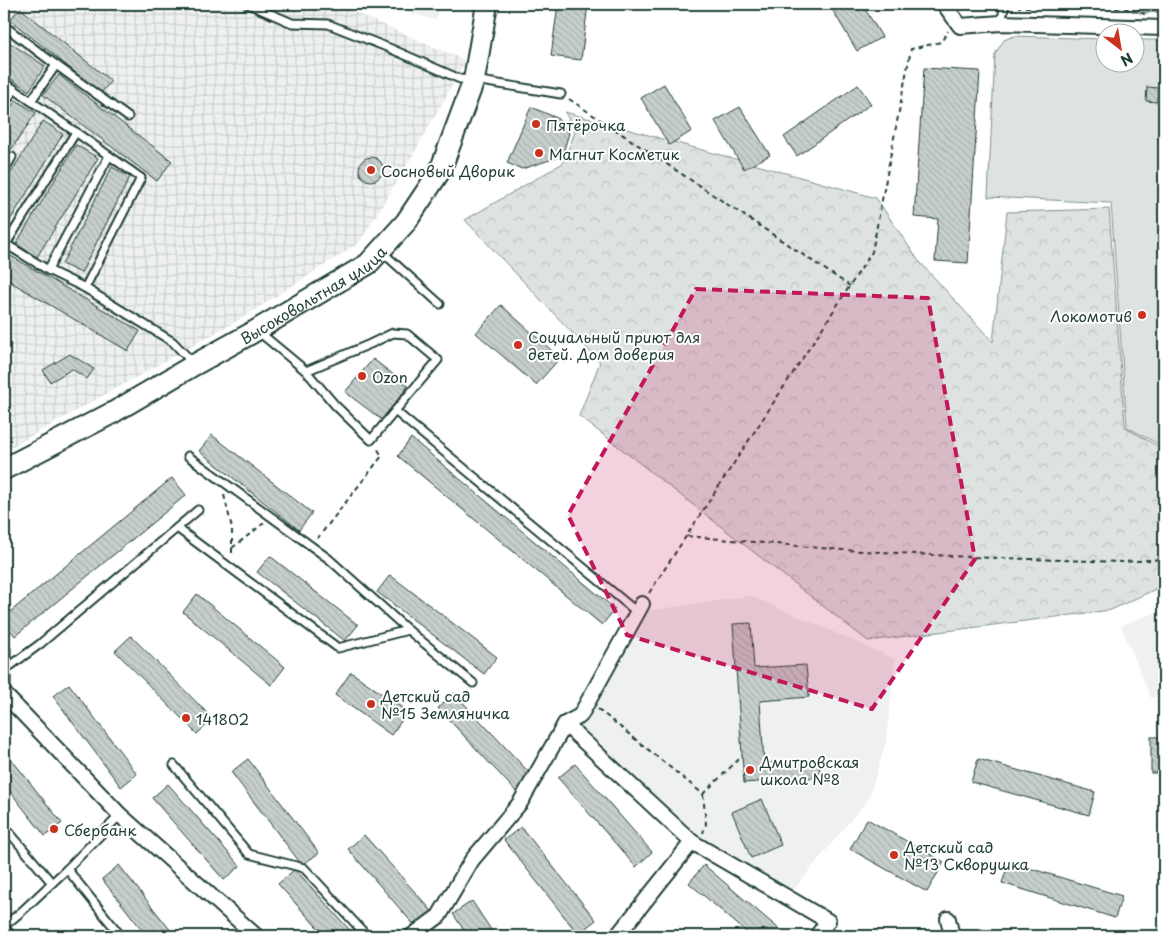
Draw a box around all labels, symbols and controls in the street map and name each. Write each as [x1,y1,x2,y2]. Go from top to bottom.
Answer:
north arrow [1096,22,1146,72]
text: N [1117,48,1137,71]
place label: Пятёрочка [546,113,626,136]
marker: Пятёрочка [530,118,542,130]
place label: Магнит Косметик [549,142,679,165]
marker: Магнит Косметик [533,147,545,159]
place label: Сосновый Дворик [381,159,515,182]
marker: Сосновый Дворик [365,164,377,176]
street label: Высоковольтная улица [235,240,391,349]
place label: Локомотив [1050,304,1132,327]
marker: Локомотив [1136,309,1148,321]
place label: Социальный приют для детей. Дом доверия [528,325,700,365]
marker: Социальный приют для детей. Дом доверия [512,339,524,351]
place label: Ozon [372,365,408,388]
marker: Ozon [356,370,368,382]
place label: Детский сад №15 Земляничка [380,684,510,724]
marker: Детский сад №15 Земляничка [365,698,377,710]
place label: 141802 [196,707,249,730]
marker: 141802 [180,712,192,724]
place label: Дмитровская школа №8 [759,750,859,790]
marker: Дмитровская школа №8 [744,764,756,776]
place label: Сбербанк [64,818,136,841]
marker: Сбербанк [48,823,60,835]
place label: Детский сад №13 Скворушка [903,835,1030,875]
marker: Детский сад №13 Скворушка [888,849,900,861]

